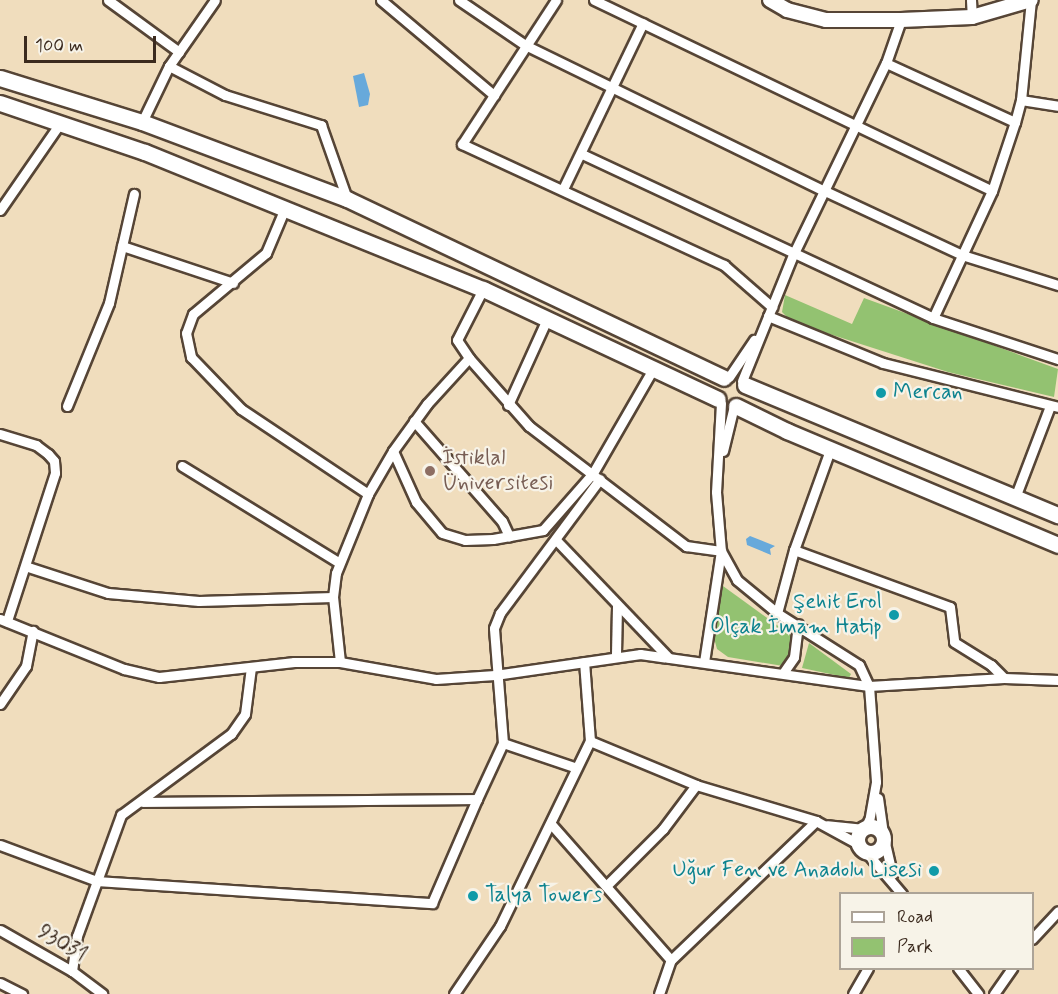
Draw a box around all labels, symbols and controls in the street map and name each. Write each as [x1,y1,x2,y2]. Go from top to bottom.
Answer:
scale bar [27,24,159,62]
text: 100 m [35,34,83,58]
place label: Mercan [893,380,963,406]
marker: Mercan [874,386,888,400]
place label: İstiklal Üniversitesi [442,445,553,496]
marker: İstiklal Üniversitesi [423,464,437,478]
place label: Şehit Erol Olçak İmam Hatip [709,589,882,640]
marker: Şehit Erol Olçak İmam Hatip [887,608,901,622]
place label: Uğur Fen ve Anadolu Lisesi [677,858,922,884]
marker: Uğur Fen ve Anadolu Lisesi [927,864,941,878]
place label: Talya Towers [485,883,602,909]
marker: Talya Towers [466,889,480,903]
legend [839,892,1034,970]
text: Road [897,905,933,929]
street label: 93031 [33,919,91,969]
text: Park [897,935,933,959]

